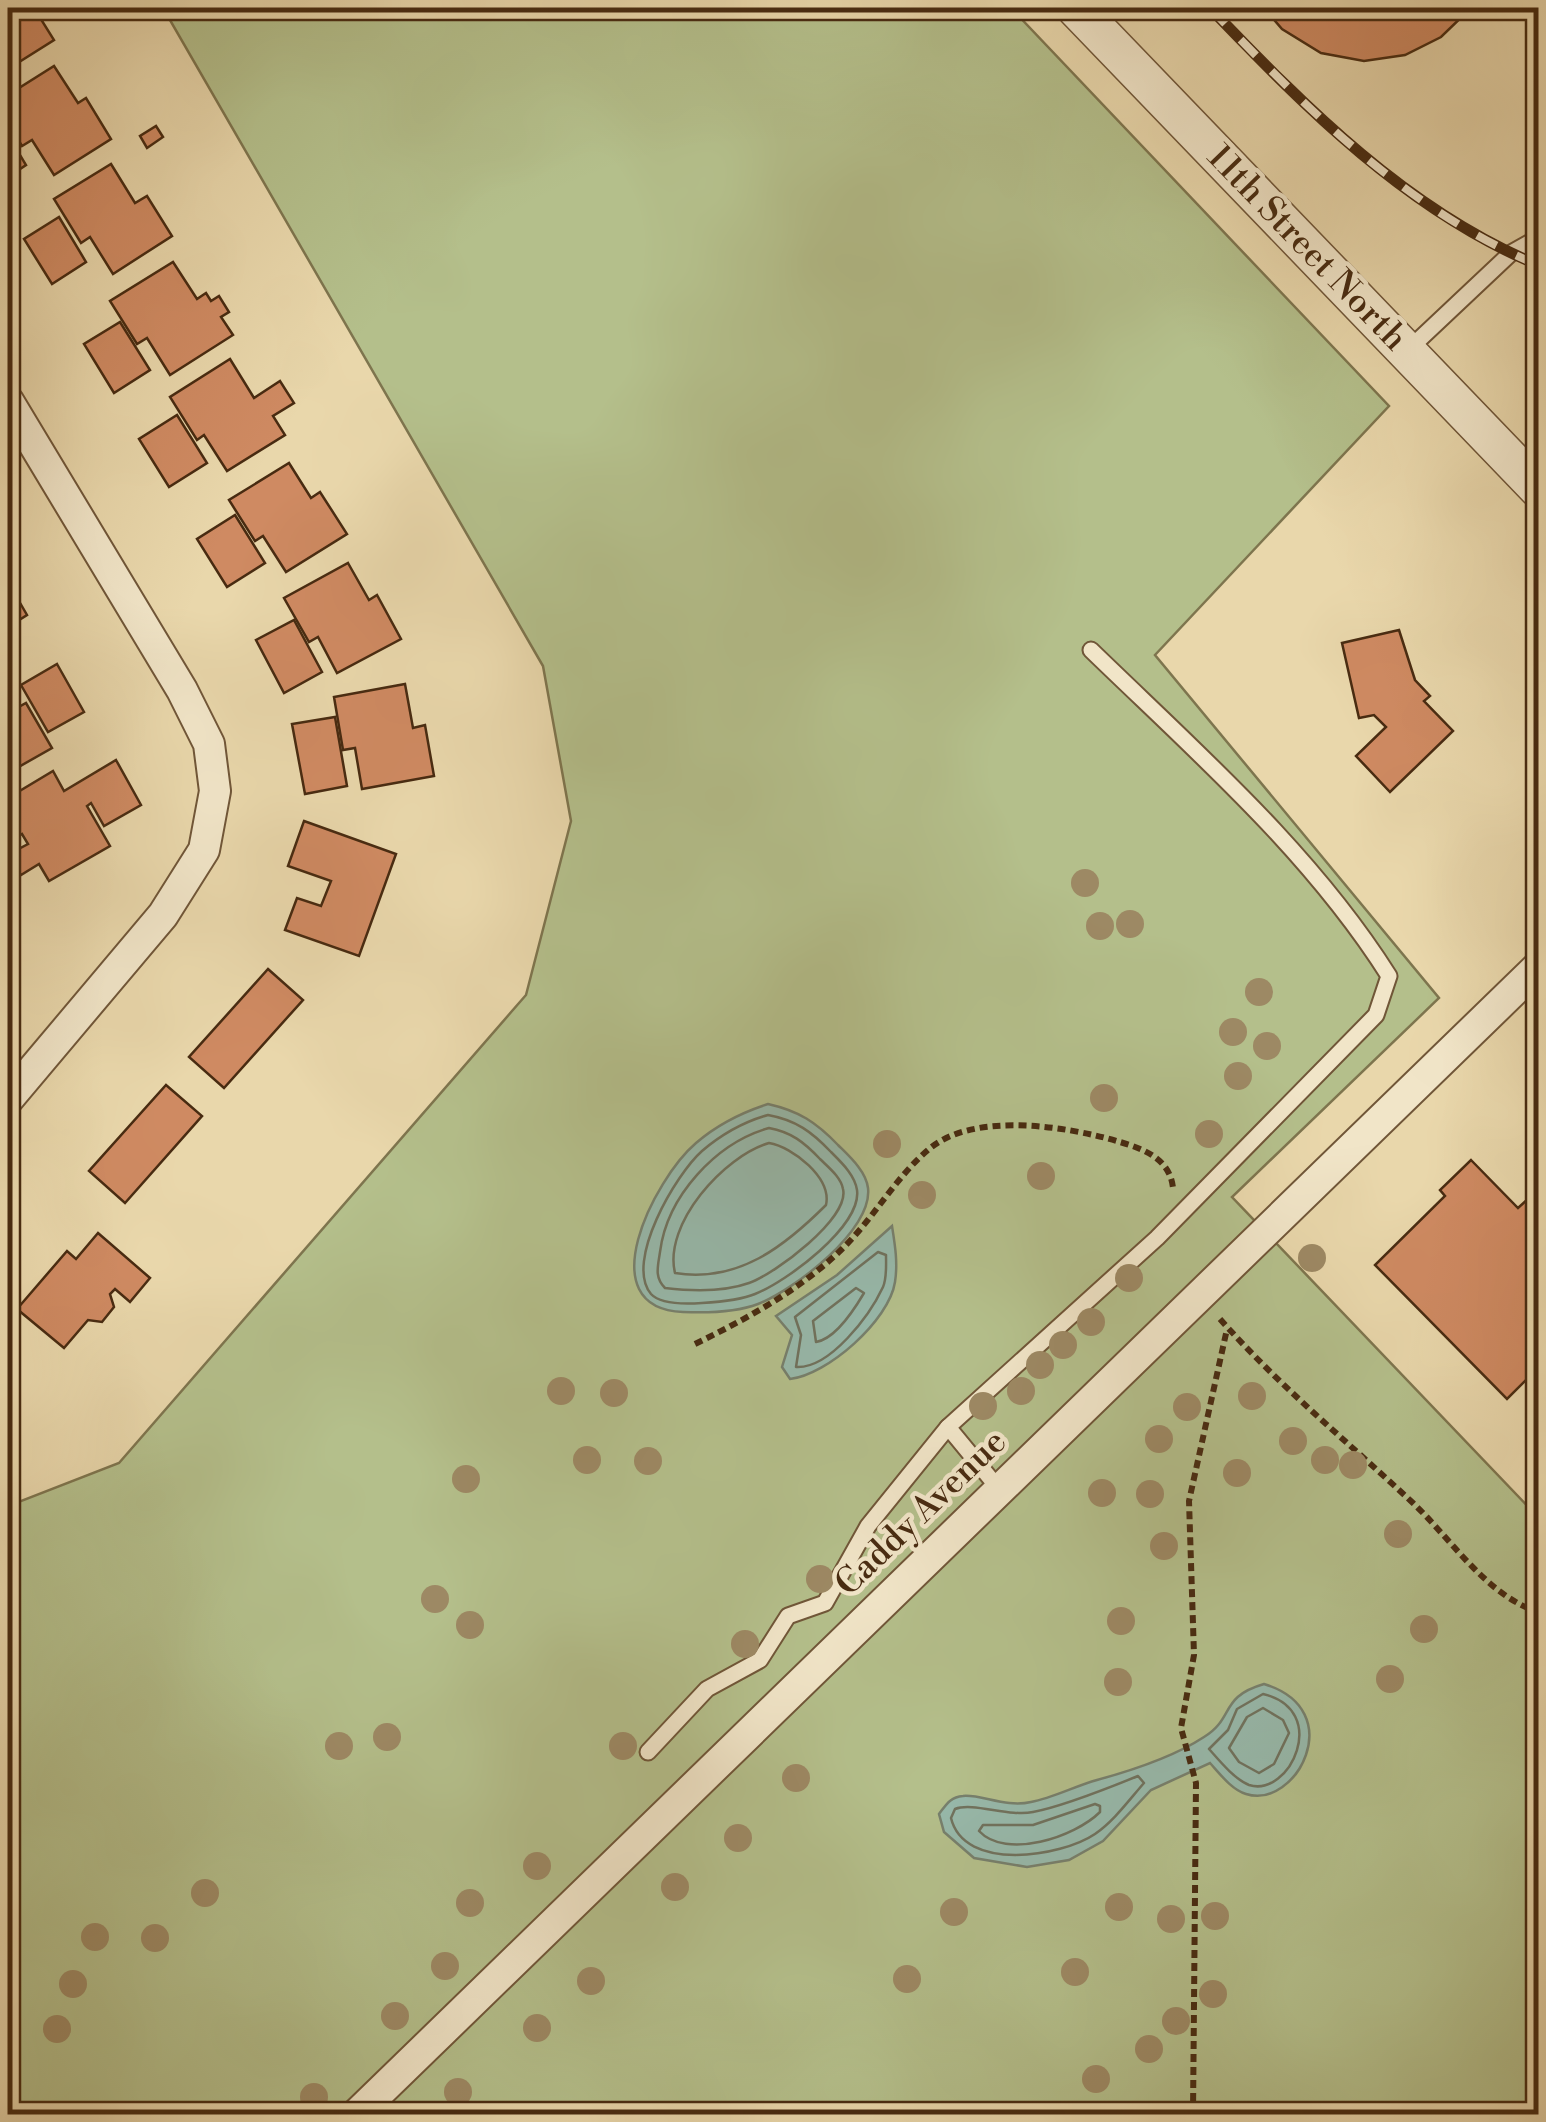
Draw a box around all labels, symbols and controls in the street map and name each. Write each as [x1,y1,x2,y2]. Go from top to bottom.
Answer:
street label: 11th Street North [1198,136,1416,360]
street label: Caddy Avenue [826,1421,1016,1605]

